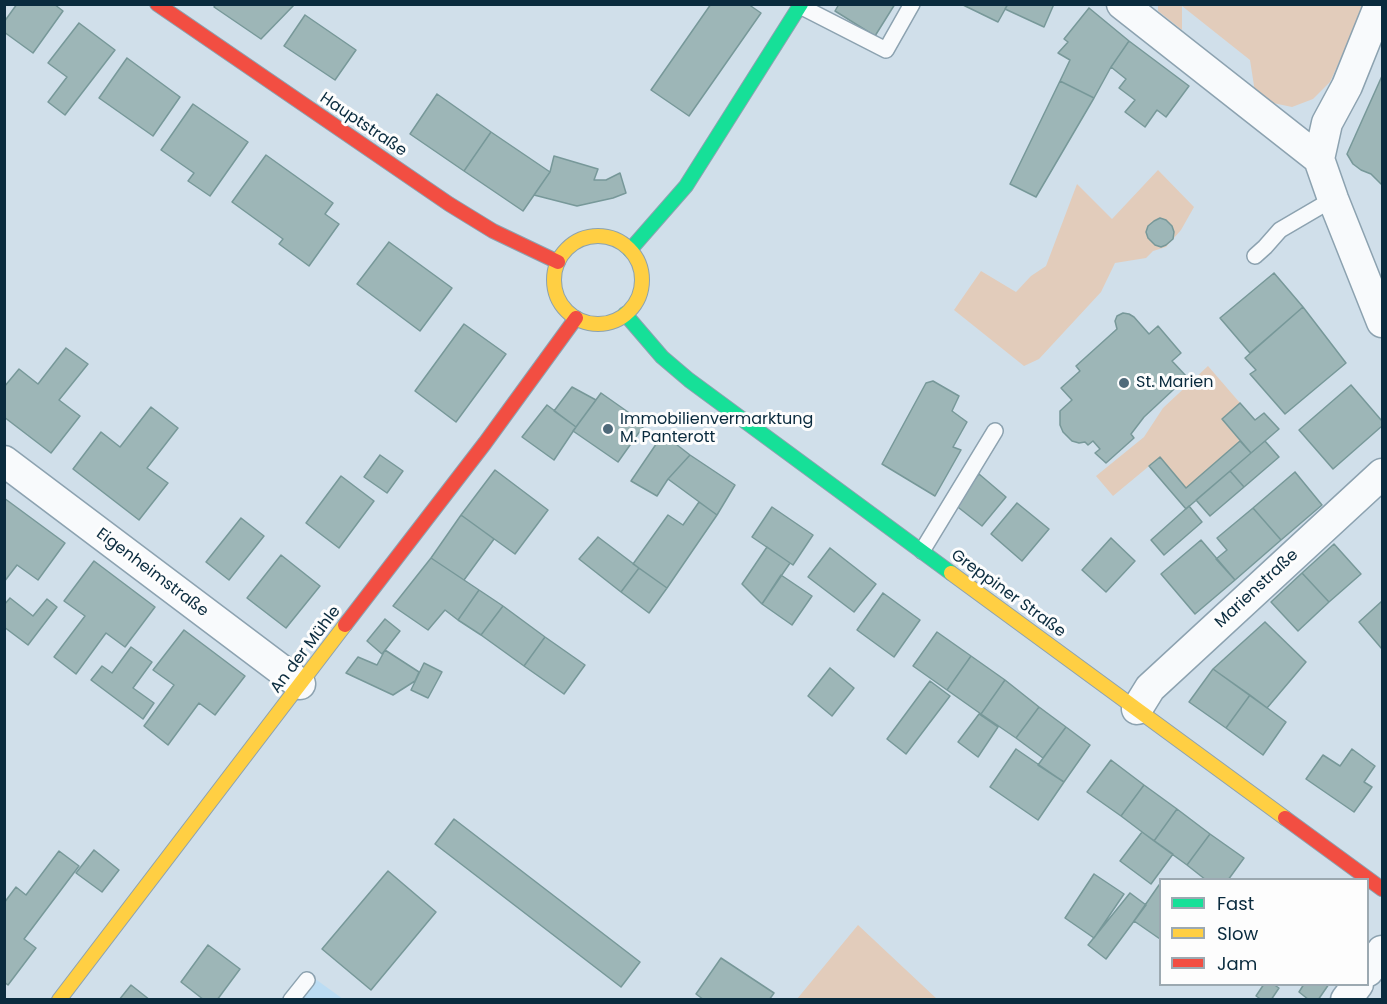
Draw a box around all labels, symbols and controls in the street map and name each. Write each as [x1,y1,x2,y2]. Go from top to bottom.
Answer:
street label: Hauptstraße [316,89,410,161]
place label: St. Marien [1136,373,1214,393]
marker: St. Marien [1117,376,1131,390]
place label: Immobilienvermarktung M. Panterott [620,410,813,448]
marker: Immobilienvermarktung M. Panterott [601,422,615,436]
street label: Eigenheimstraße [92,525,212,621]
street label: Greppiner Straße [947,546,1069,642]
street label: Marienstraße [1212,546,1302,632]
street label: An der Mühle [267,603,345,697]
legend [1159,878,1369,986]
text: Fast [1217,891,1254,916]
text: Slow [1217,921,1258,946]
text: Jam [1217,951,1257,976]

